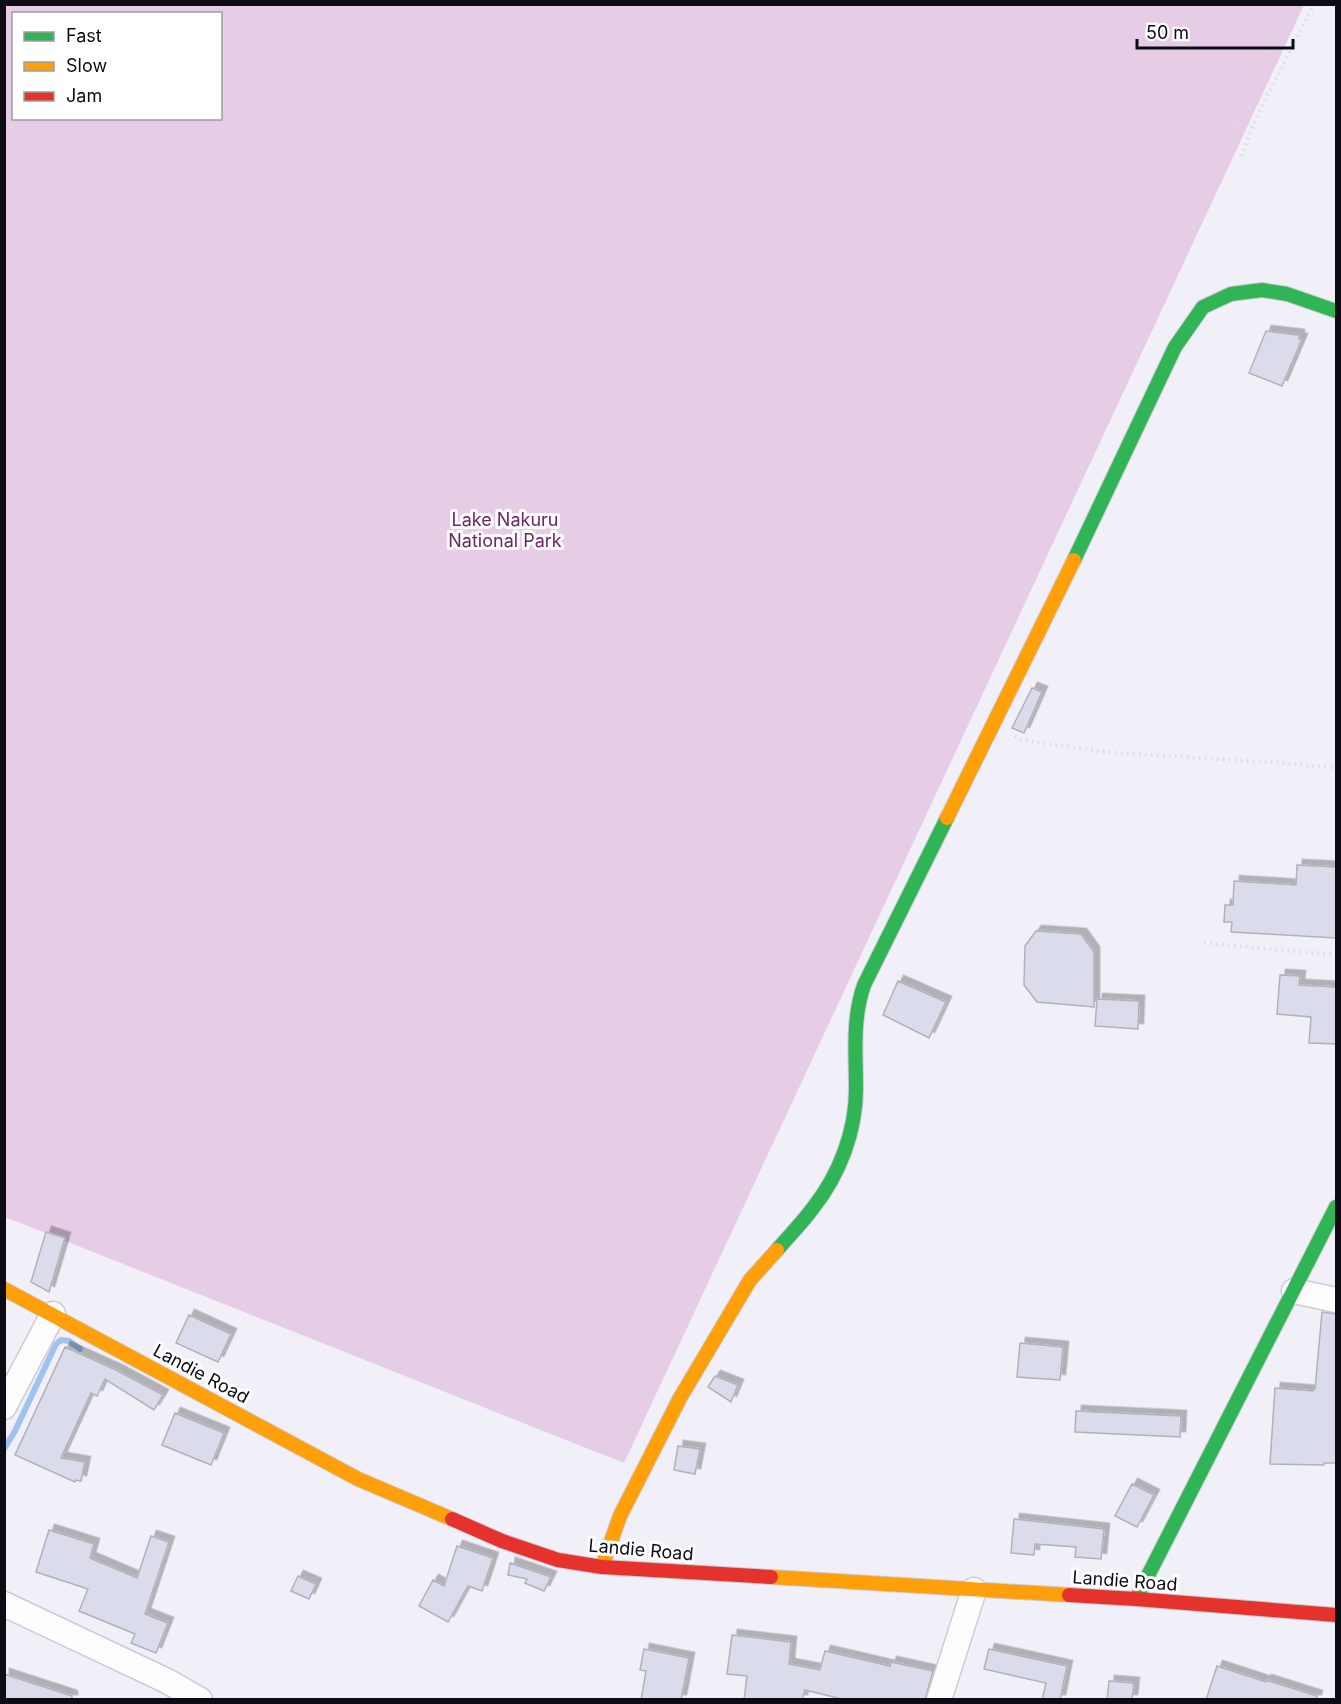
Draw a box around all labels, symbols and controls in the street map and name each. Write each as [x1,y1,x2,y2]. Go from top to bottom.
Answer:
legend [12,12,222,120]
scale bar [1137,12,1293,50]
text: 50 m [1146,22,1189,43]
text: Fast [66,25,102,46]
text: Slow [66,55,107,76]
text: Jam [66,85,102,106]
park label: Lake Nakuru National Park [448,509,562,551]
street label: Landie Road [150,1340,253,1408]
street label: Landie Road [588,1534,694,1565]
street label: Landie Road [1072,1566,1178,1595]

